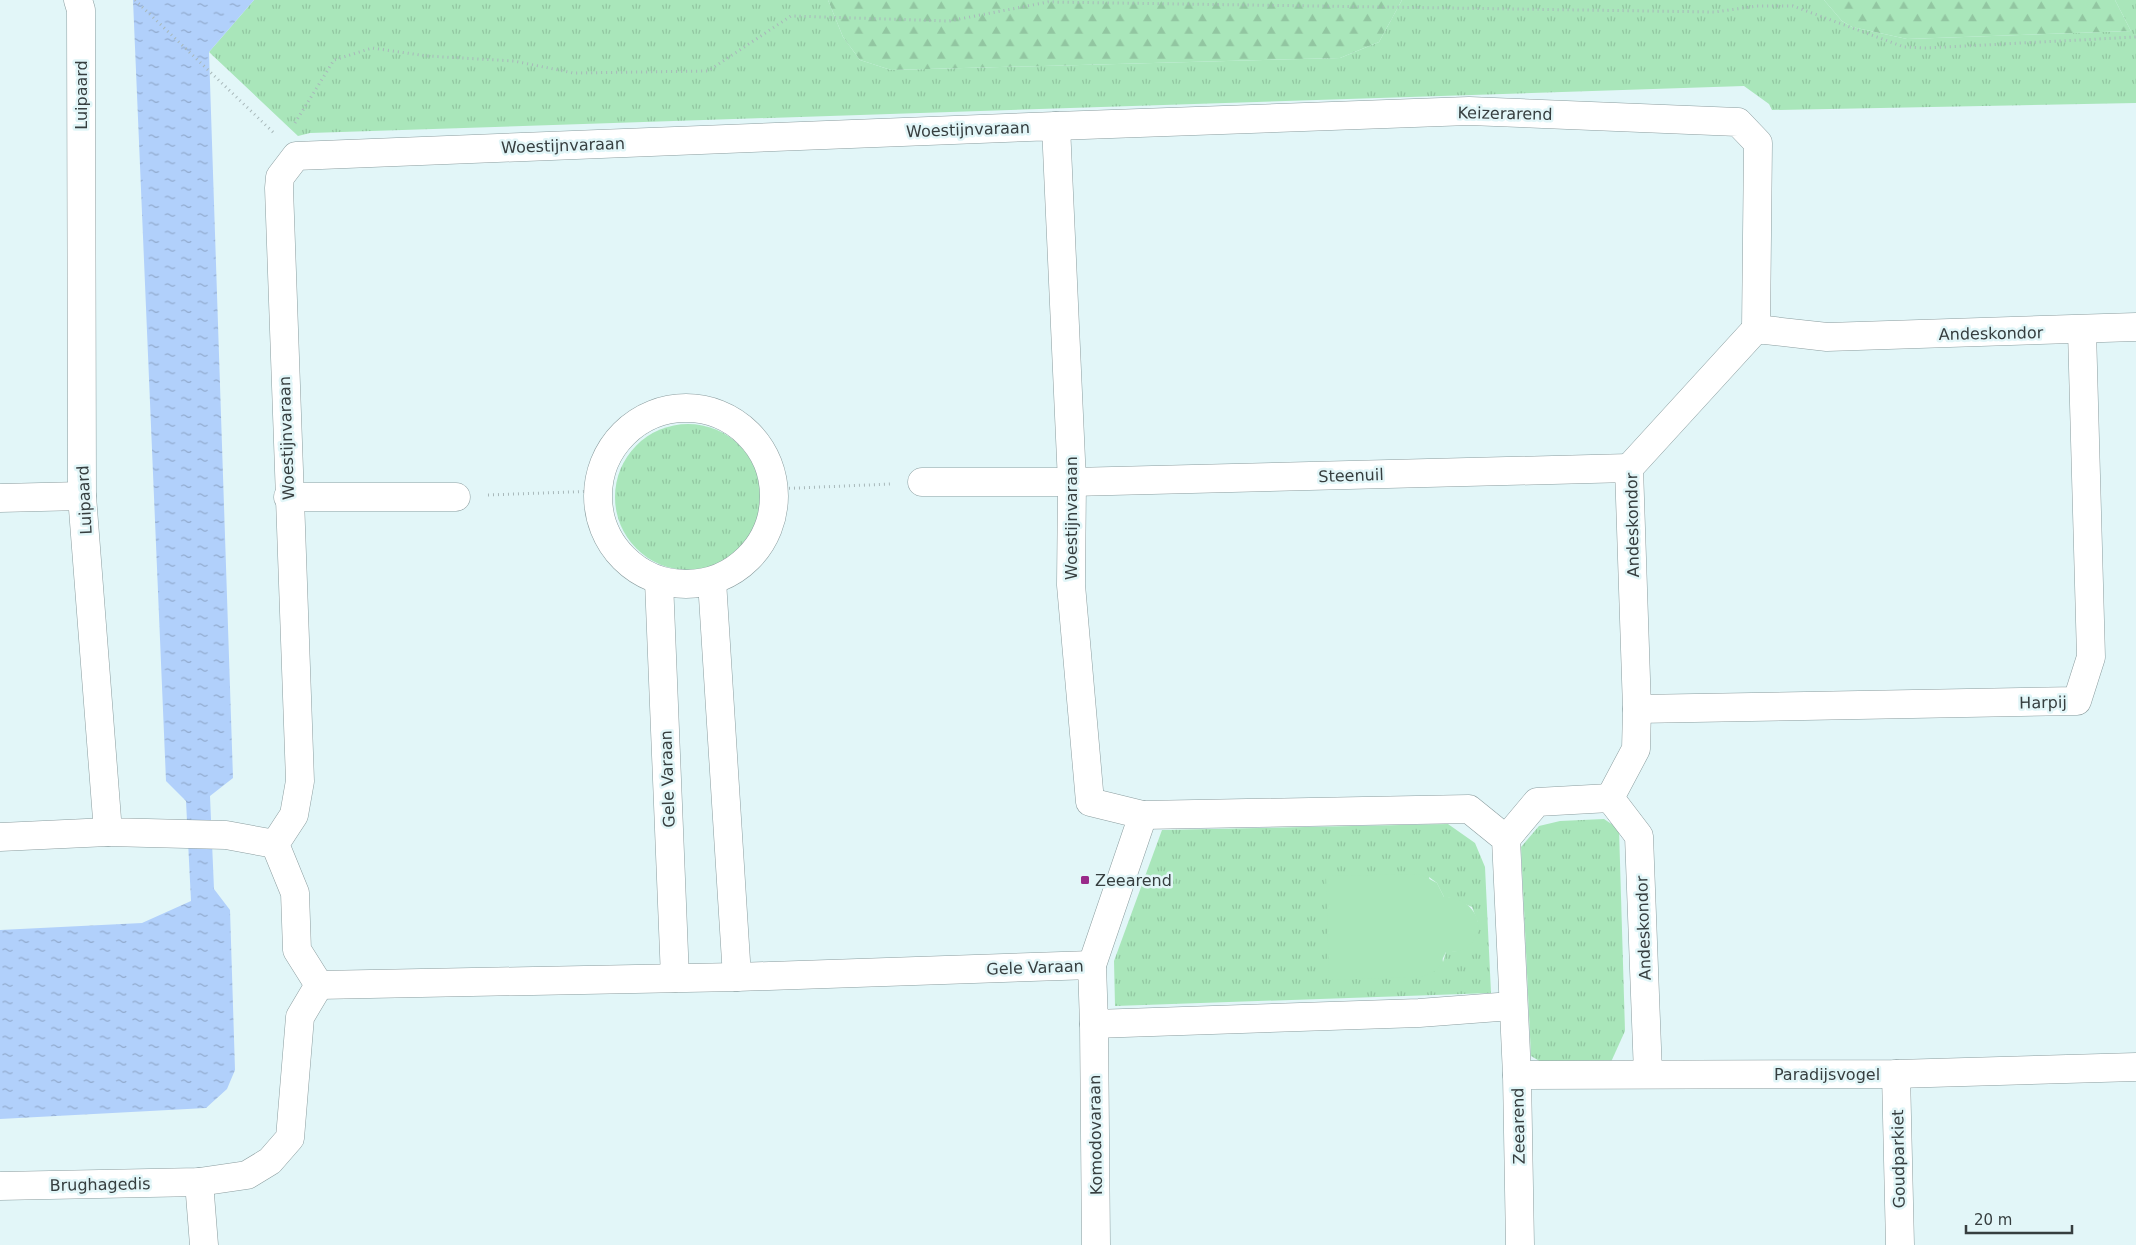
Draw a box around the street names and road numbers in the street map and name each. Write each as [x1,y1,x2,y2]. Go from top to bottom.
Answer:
street label: Luipaard [72,60,91,130]
street label: Keizerarend [1457,103,1553,124]
street label: Woestijnvaraan [906,118,1030,141]
street label: Woestijnvaraan [501,134,625,157]
street label: Andeskondor [1939,323,2044,344]
street label: Woestijnvaraan [275,376,298,500]
street label: Woestijnvaraan [1062,456,1081,580]
street label: Luipaard [73,465,96,535]
street label: Steenuil [1318,465,1384,486]
street label: Andeskondor [1622,472,1643,577]
street label: Harpij [2019,693,2067,712]
street label: Gele Varaan [656,730,679,828]
street label: Andeskondor [1632,875,1655,981]
street label: Gele Varaan [986,956,1084,979]
street label: Paradijsvogel [1774,1065,1880,1084]
street label: Komodovaraan [1085,1075,1106,1195]
street label: Zeearend [1508,1087,1529,1165]
street label: Goudparkiet [1888,1109,1909,1209]
street label: Brughagedis [49,1174,151,1195]

